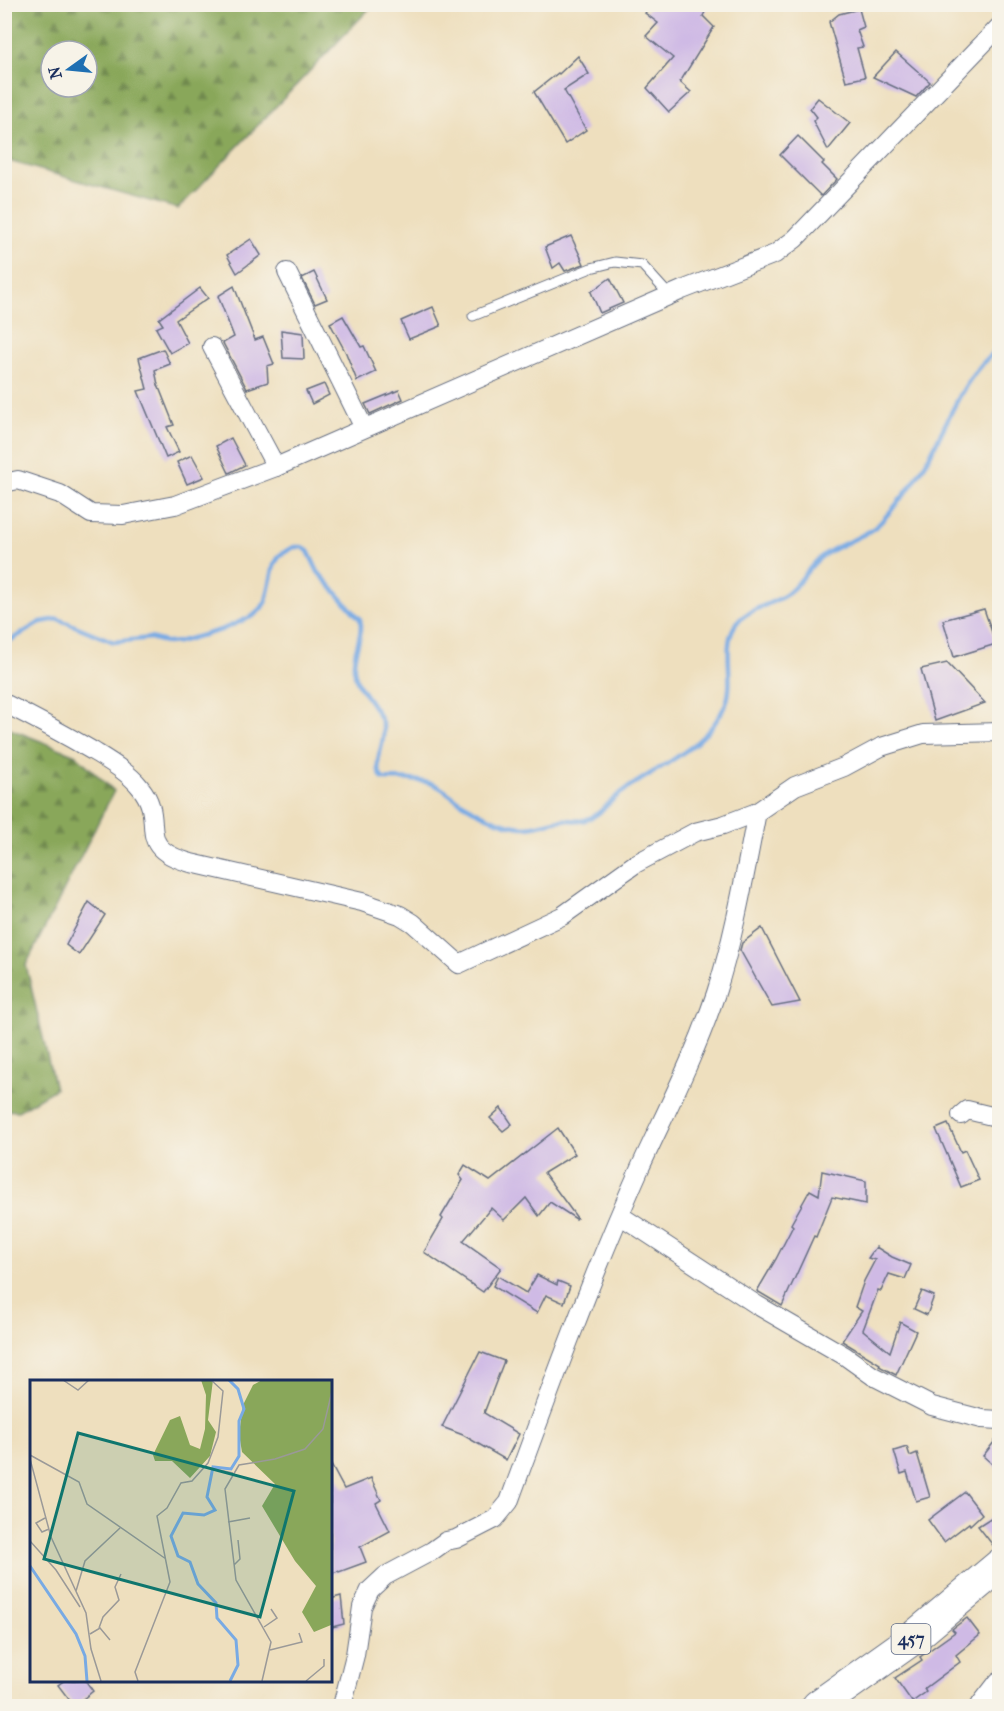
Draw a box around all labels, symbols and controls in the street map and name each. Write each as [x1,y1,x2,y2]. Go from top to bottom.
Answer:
north arrow [39,39,99,99]
text: N [44,64,66,81]
inset map [30,1380,332,1681]
road number: 457 [892,1624,930,1654]

